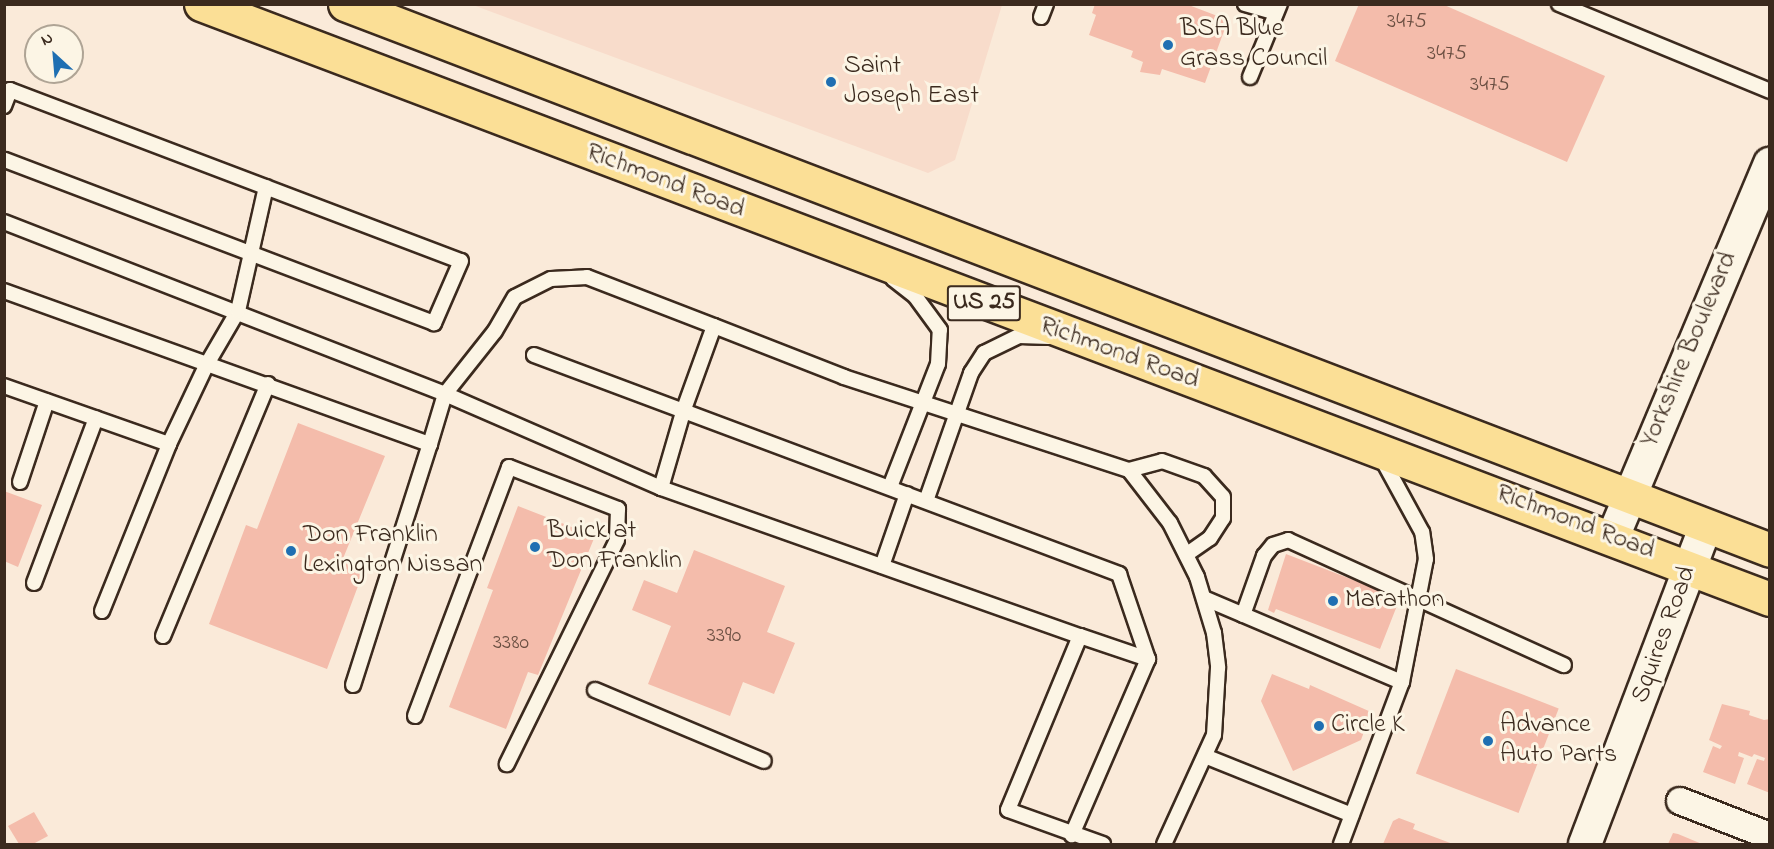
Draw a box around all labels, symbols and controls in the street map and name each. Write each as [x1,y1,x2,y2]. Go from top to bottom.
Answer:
house number: 3475 [1387,10,1427,36]
place label: BSA Blue Grass Council [1180,14,1327,76]
north arrow [24,24,84,84]
text: N [37,26,57,53]
marker: BSA Blue Grass Council [1161,38,1175,52]
house number: 3475 [1427,42,1467,68]
place label: Saint Joseph East [844,51,979,112]
marker: Saint Joseph East [822,73,840,91]
house number: 3475 [1470,73,1510,99]
street label: Richmond Road [581,137,749,227]
street label: Yorkshire Boulevard [1635,248,1745,452]
road number: US 25 [946,282,1022,324]
street label: Richmond Road [1035,311,1203,397]
street label: Richmond Road [1491,478,1659,568]
place label: Buick at Don Franklin [547,516,682,578]
place label: Don Franklin Lexington Nissan [303,520,482,582]
marker: Buick at Don Franklin [528,540,542,554]
marker: Don Franklin Lexington Nissan [284,544,298,558]
street label: Squires Road [1626,562,1704,708]
place label: Marathon [1345,585,1444,617]
marker: Marathon [1326,594,1340,608]
house number: 3390 [707,624,741,650]
house number: 3380 [493,631,529,657]
place label: Circle K [1331,710,1405,742]
place label: Advance Auto Parts [1500,710,1617,772]
marker: Circle K [1312,719,1326,733]
marker: Advance Auto Parts [1481,734,1495,748]

